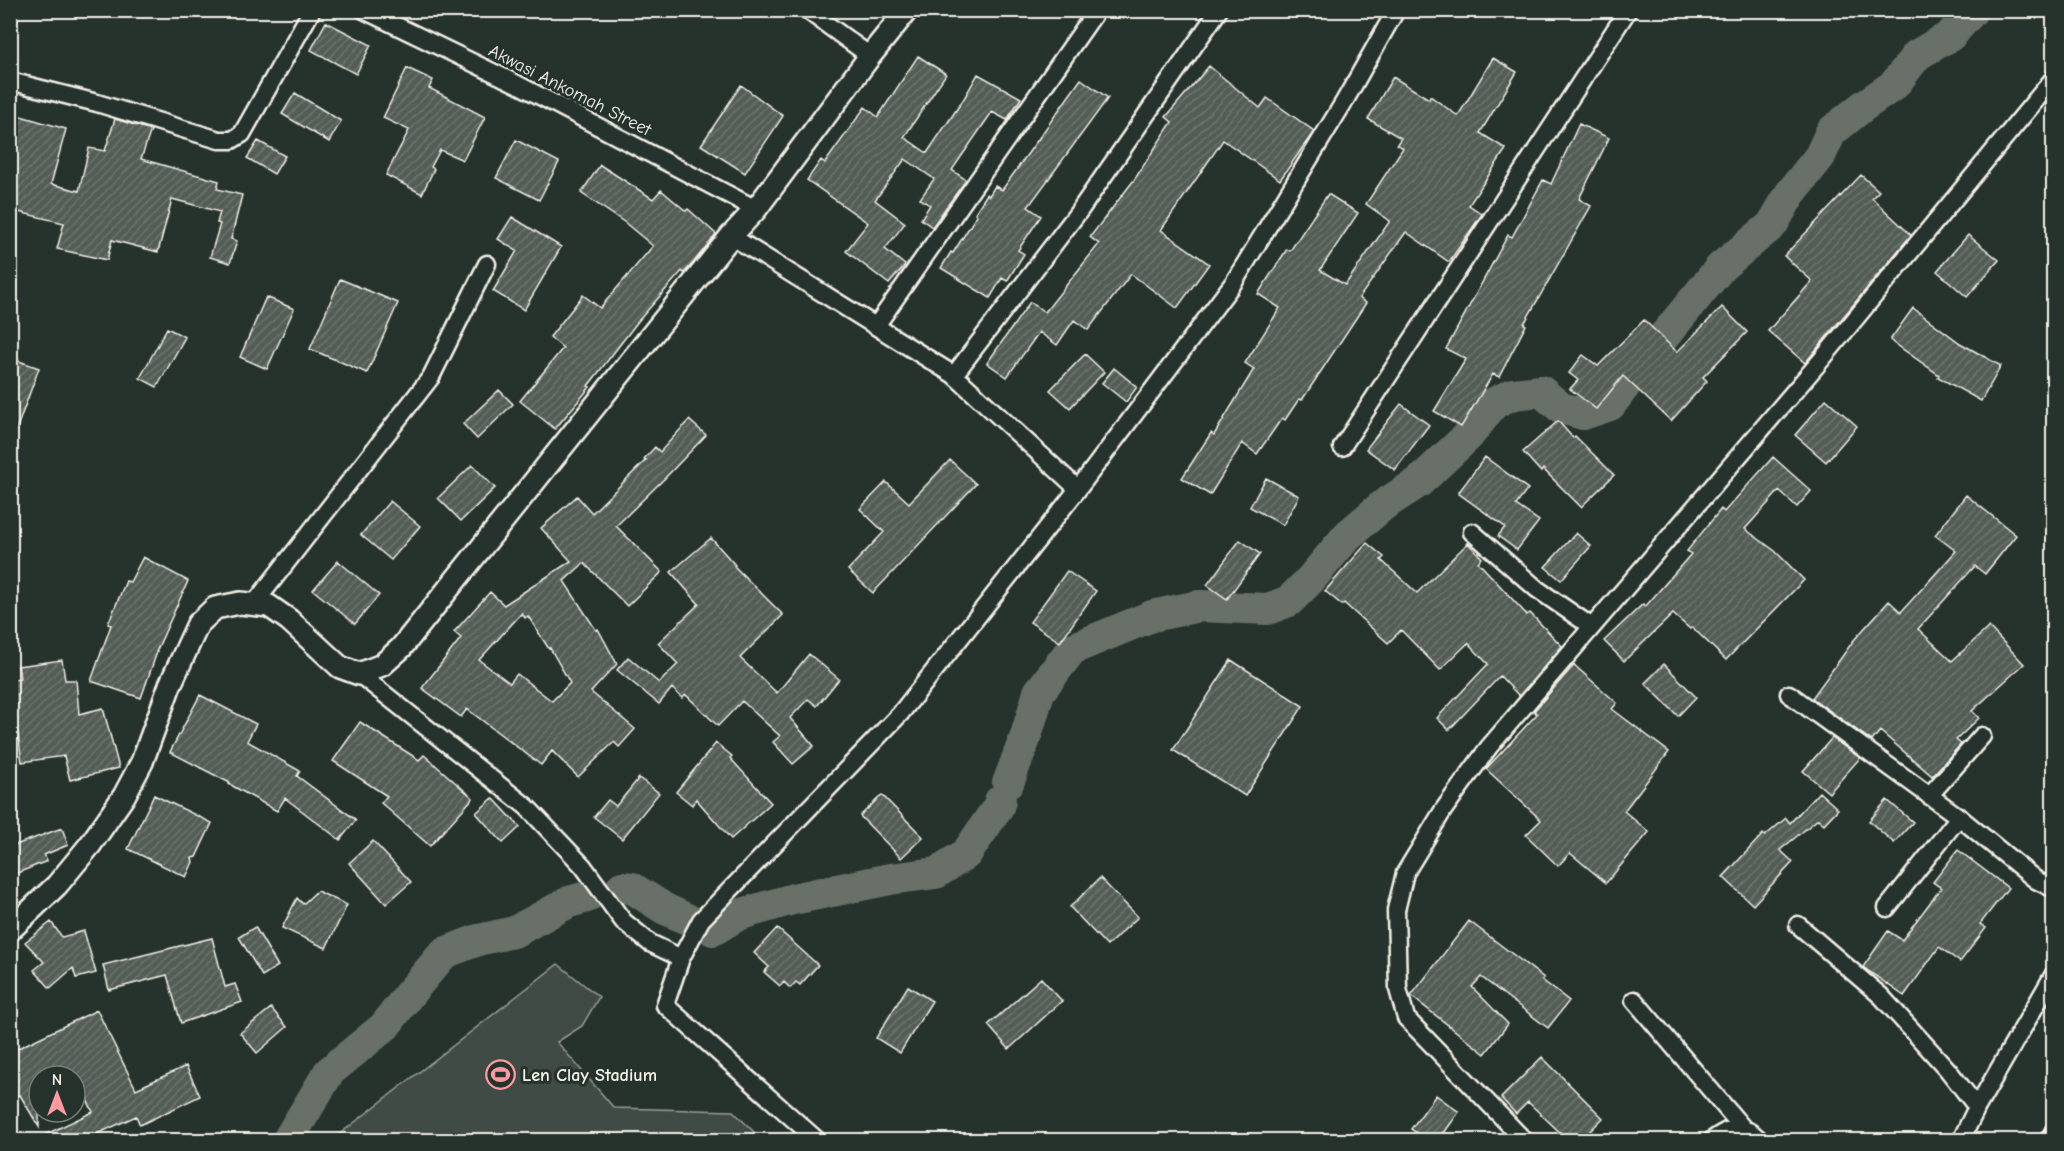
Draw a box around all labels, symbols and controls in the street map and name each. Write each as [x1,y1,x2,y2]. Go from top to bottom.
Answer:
street label: Akwasi Ankomah Street [485,40,655,141]
sports icon: Len Clay Stadium [485,1059,517,1091]
north arrow [27,1064,87,1124]
place label: Len Clay Stadium [522,1065,657,1086]
text: N [52,1071,62,1089]

